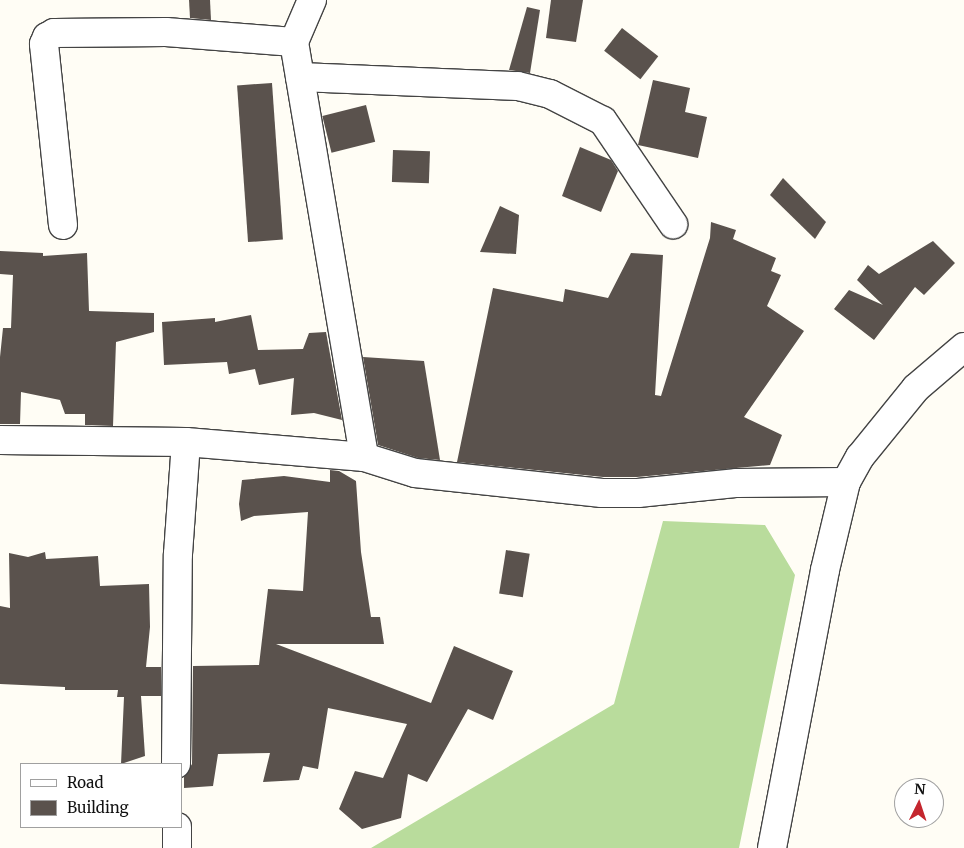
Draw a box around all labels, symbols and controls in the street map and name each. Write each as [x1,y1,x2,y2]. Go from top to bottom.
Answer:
legend [20,763,182,828]
text: Road [67,773,103,792]
north arrow [894,778,944,828]
text: N [914,780,926,798]
text: Building [67,798,129,817]

